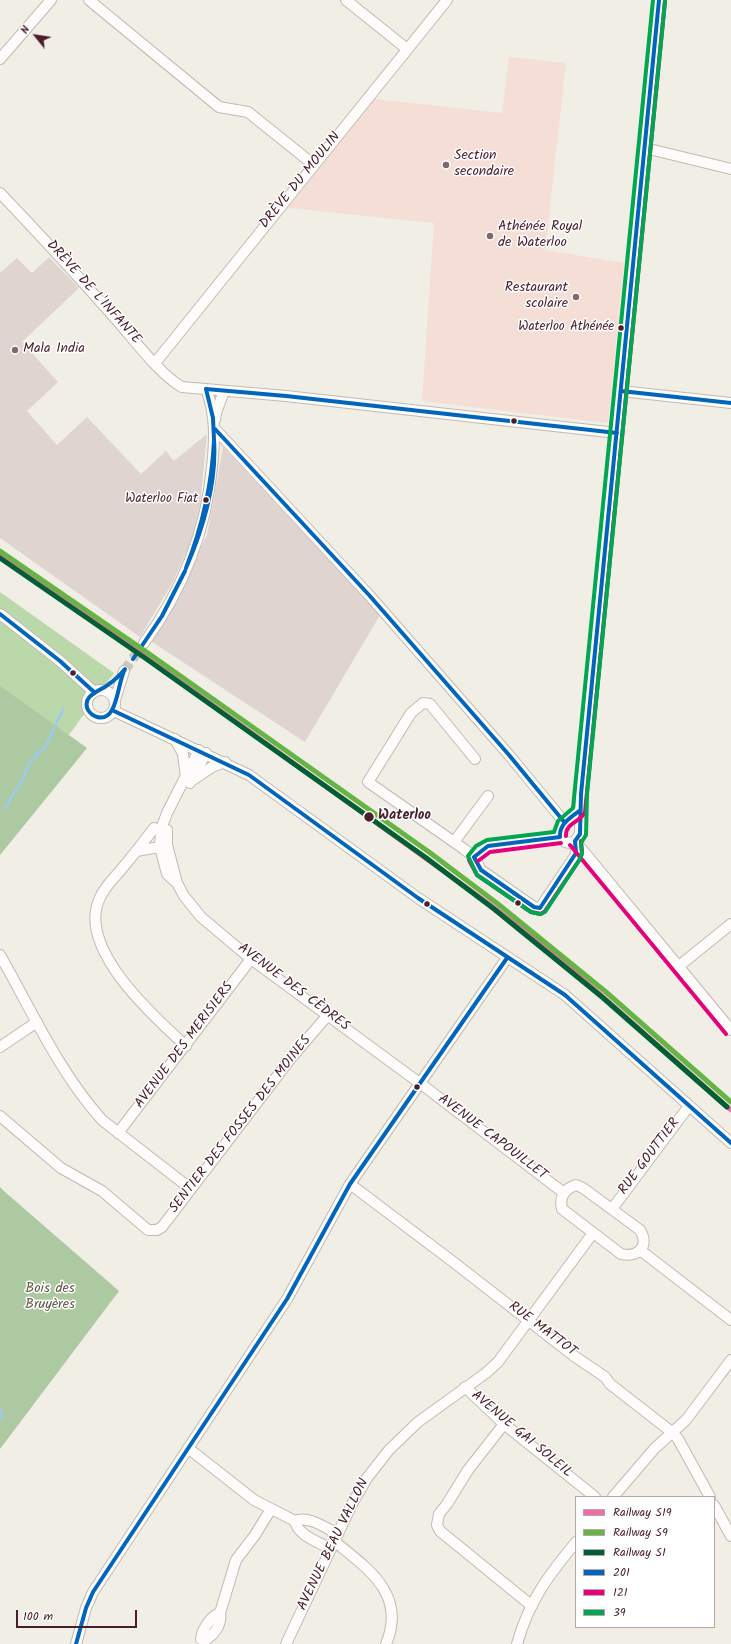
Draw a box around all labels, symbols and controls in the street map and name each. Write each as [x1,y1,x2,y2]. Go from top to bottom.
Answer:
north arrow [16,16,56,56]
text: N [16,22,35,38]
street label: DRÈVE DU MOULIN [257,129,345,233]
place label: Section secondaire [454,149,514,182]
marker: Section secondaire [441,160,451,170]
place label: Athénée Royal de Waterloo [498,220,582,252]
marker: Athénée Royal de Waterloo [485,231,495,241]
street label: DRÈVE DE L'INFANTE [42,238,144,348]
place label: Restaurant scolaire [505,281,568,314]
marker: Restaurant scolaire [571,292,581,302]
place label: Waterloo Athénée [518,320,614,336]
marker: Waterloo Athénée [616,323,626,333]
place label: Mala India [23,342,85,358]
marker: Mala India [10,345,20,355]
unlabelled marker [509,416,519,426]
place label: Waterloo Fiat [125,492,198,508]
marker: Waterloo Fiat [201,495,211,505]
unlabelled marker [68,668,78,678]
place label: Waterloo [378,809,431,825]
marker: Waterloo [362,810,376,824]
unlabelled marker [513,898,523,908]
unlabelled marker [422,899,432,909]
street label: AVENUE DES CÈDRES [234,941,352,1035]
street label: AVENUE DES MERISIERS [132,980,238,1112]
street label: SENTIER DES FOSSES DES MOINES [166,1033,316,1217]
unlabelled marker [412,1082,422,1092]
street label: AVENUE CAPOUILLET [434,1091,550,1185]
street label: RUE GOUTTIER [616,1115,684,1199]
park label: Bois des Bruyères [25,1282,75,1314]
street label: RUE MATTOT [505,1299,579,1361]
street label: AVENUE GAI SOLEIL [467,1388,575,1482]
street label: AVENUE BEAU VALLON [295,1476,373,1614]
legend [575,1496,715,1628]
text: Railway S19 [613,1503,672,1522]
text: Railway S9 [613,1523,668,1542]
text: Railway S1 [613,1543,666,1562]
text: 201 [613,1563,630,1582]
text: 121 [613,1583,628,1602]
scale bar [18,1602,139,1628]
text: 39 [613,1603,626,1622]
text: 100 m [23,1607,53,1626]

